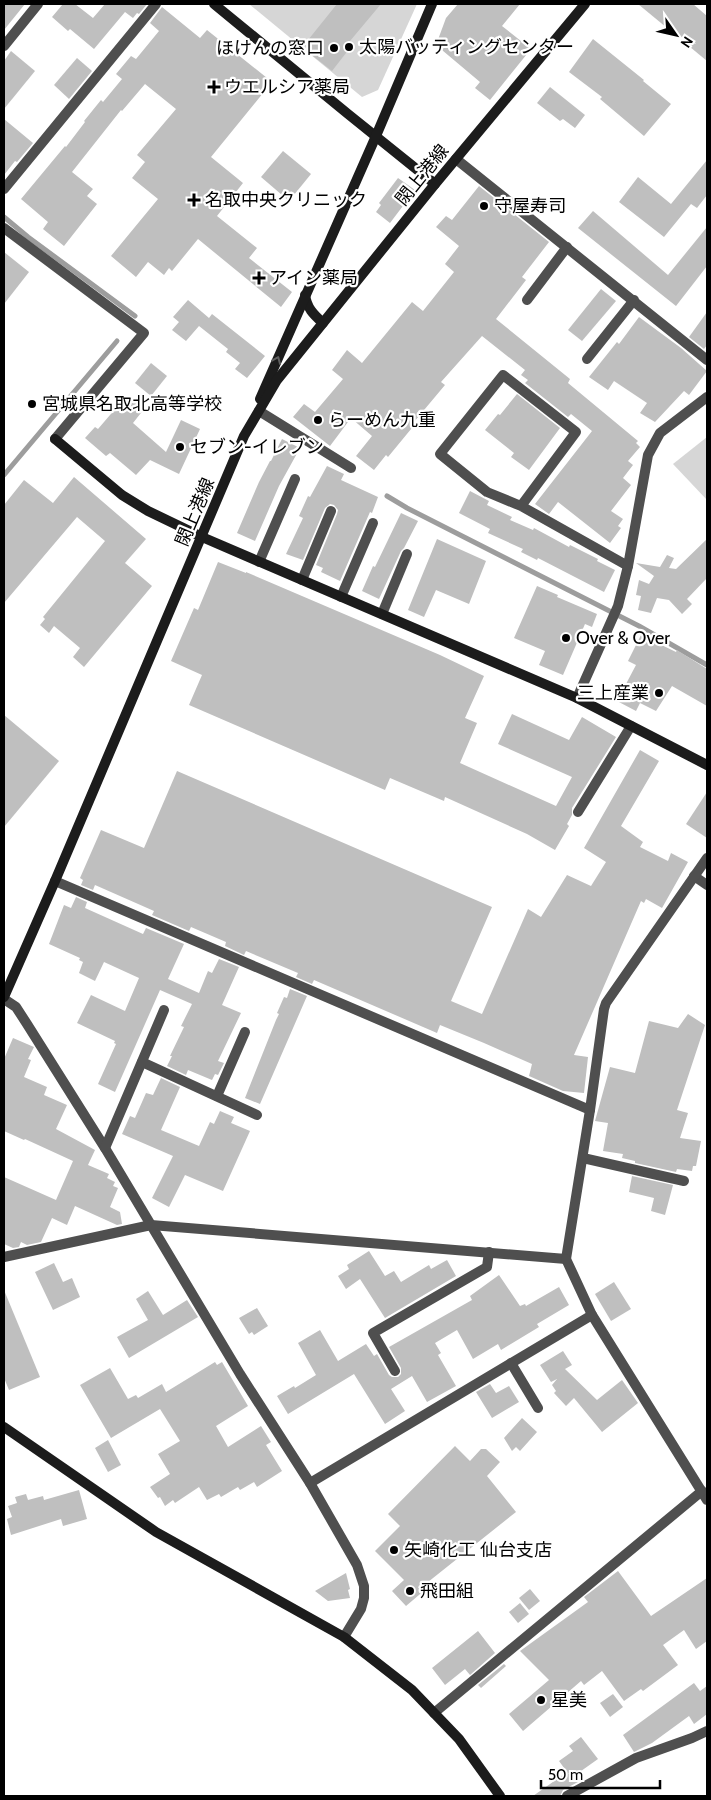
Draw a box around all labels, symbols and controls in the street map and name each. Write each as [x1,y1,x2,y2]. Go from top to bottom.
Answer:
north arrow [651,10,701,60]
text: N [677,33,697,51]
place label: 太陽バッティングセンター [359,36,574,58]
place label: ほけんの窓口 [216,37,324,59]
marker: 太陽バッティングセンター [343,41,355,53]
marker: ほけんの窓口 [328,42,340,54]
place label: ウエルシア薬局 [224,76,350,98]
marker: ウエルシア薬局 [208,81,220,93]
street label: 閖上港線 [391,140,453,210]
place label: 名取中央クリニック [205,189,367,211]
marker: 名取中央クリニック [187,193,201,207]
place label: 守屋寿司 [494,195,566,217]
marker: 守屋寿司 [478,200,490,212]
place label: アイン薬局 [269,267,358,289]
marker: アイン薬局 [253,272,265,284]
one-way arrow [270,356,281,365]
place label: 宮城県名取北高等学校 [42,393,222,415]
marker: 宮城県名取北高等学校 [26,398,38,410]
place label: らーめん九重 [328,409,436,431]
marker: らーめん九重 [312,414,324,426]
place label: セブン-イレブン [190,436,324,458]
marker: セブン-イレブン [174,441,186,453]
street label: 閖上港線 [171,475,219,549]
place label: Over & Over [576,627,670,649]
marker: Over & Over [560,632,572,644]
place label: 三上産業 [577,682,649,704]
marker: 三上産業 [653,687,665,699]
place label: 矢崎化工 仙台支店 [404,1539,552,1561]
marker: 矢崎化工 仙台支店 [388,1544,400,1556]
place label: 飛田組 [420,1580,474,1602]
marker: 飛田組 [404,1585,416,1597]
place label: 星美 [551,1689,587,1711]
marker: 星美 [535,1694,547,1706]
scale bar [541,1758,660,1790]
text: 50 m [548,1766,583,1784]

